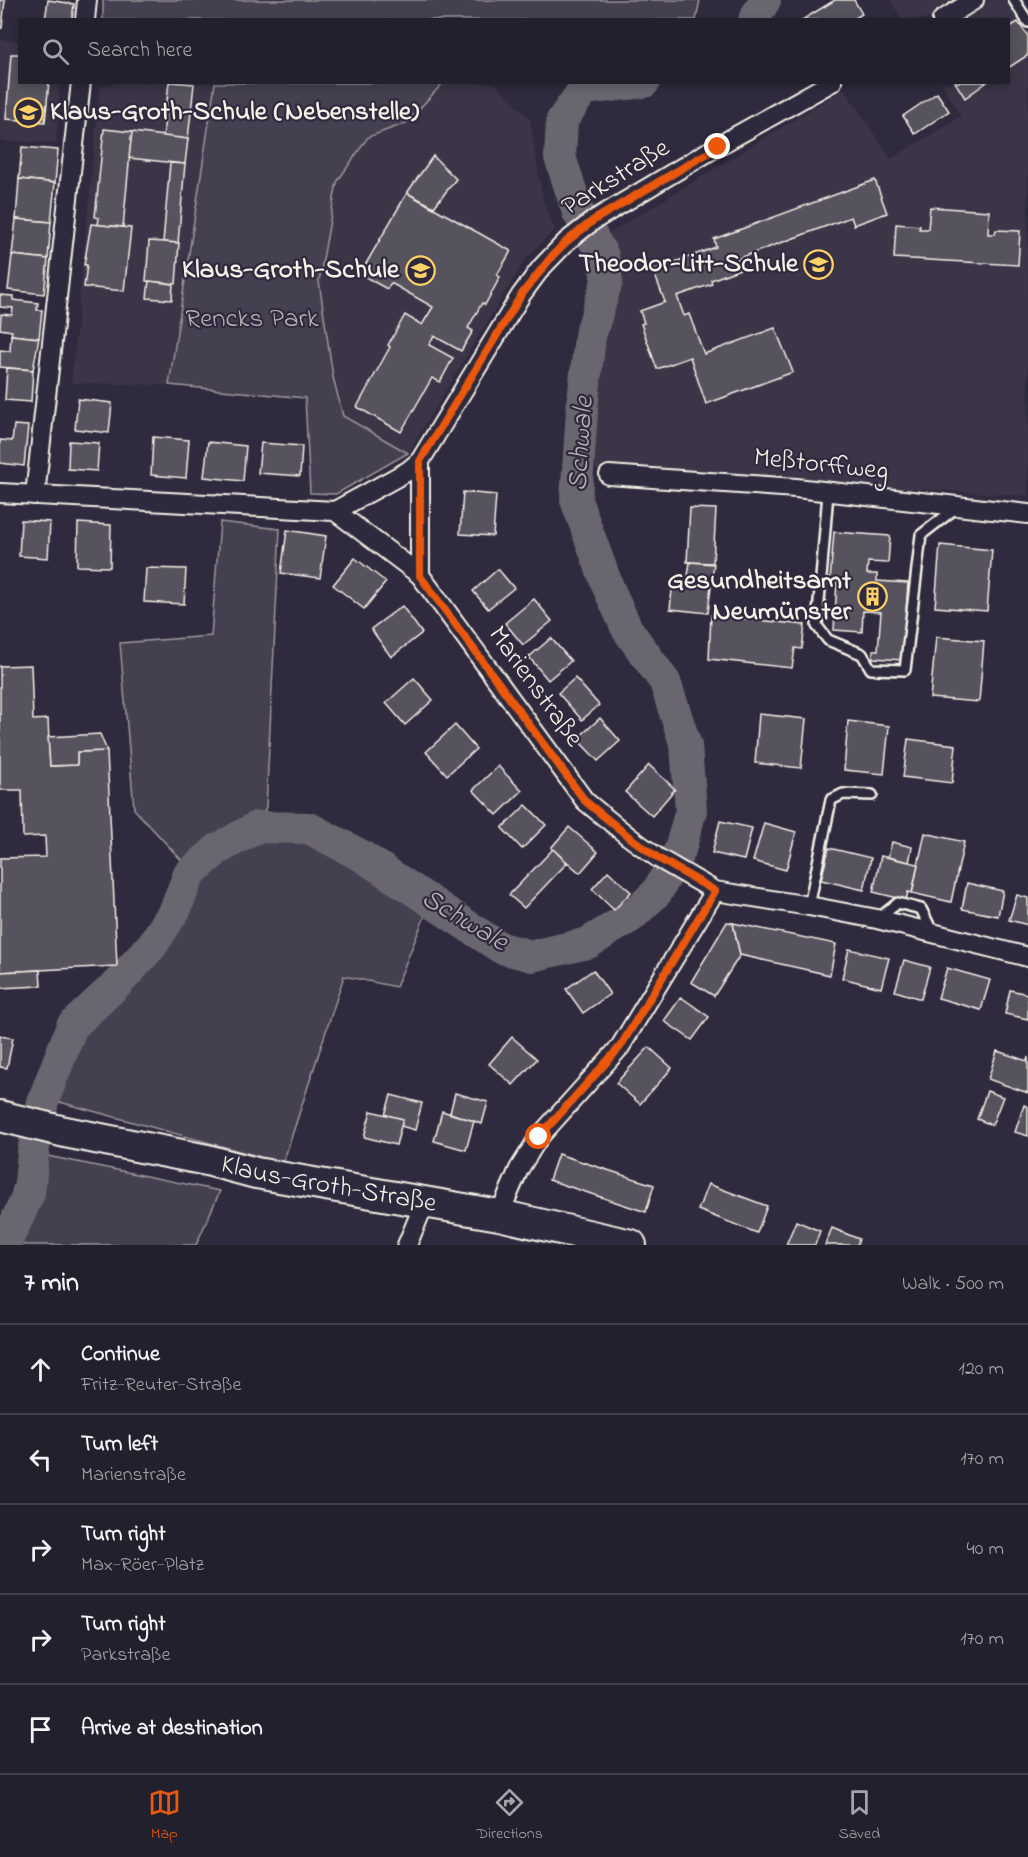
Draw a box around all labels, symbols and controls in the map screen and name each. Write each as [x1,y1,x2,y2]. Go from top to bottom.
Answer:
search box [18,18,1010,84]
icon: search [39,35,72,68]
text: Search here [87,35,192,67]
place label: Klaus-Groth-Schule (Nebenstelle) [50,93,419,132]
school or university icon: Klaus-Groth-Schule (Nebenstelle) [13,96,45,128]
street label: Parkstraße [554,129,678,227]
route end [704,133,730,159]
place label: Theodor-Litt-Schule [579,245,799,284]
school or university icon: Theodor-Litt-Schule [803,248,835,280]
place label: Klaus-Groth-Schule [182,251,400,290]
school or university icon: Klaus-Groth-Schule [404,254,436,286]
park label: Rencks Park [185,300,319,339]
water label: Schwale [558,394,606,493]
street label: Meßtorffweg [752,439,890,491]
place label: Gesundheitsamt Neumünster [667,562,852,632]
building icon: Gesundheitsamt Neumünster [856,581,888,613]
street label: Marienstraße [478,618,593,756]
water label: Schwale [413,879,516,964]
route start [525,1123,551,1149]
street label: Klaus-Groth-Straße [217,1145,440,1224]
text: 7 min [24,1265,79,1303]
text: Walk · 500 m [902,1270,1004,1299]
text: Continue [81,1339,160,1371]
icon: ahead [24,1353,57,1386]
text: 120 m [959,1355,1004,1384]
text: Fritz-Reuter-Straße [81,1371,242,1400]
text: Turn left [81,1429,158,1461]
icon: left [24,1443,57,1476]
text: 170 m [960,1445,1004,1474]
text: Marienstraße [81,1461,186,1490]
text: Turn right [81,1519,166,1551]
icon: right [24,1533,57,1566]
text: 40 m [967,1535,1004,1564]
text: Max-Röer-Platz [81,1551,204,1580]
text: Turn right [81,1609,166,1641]
icon: right [24,1623,57,1656]
text: 170 m [960,1625,1004,1654]
text: Parkstraße [81,1641,170,1670]
icon: arrive [24,1713,57,1746]
text: Arrive at destination [81,1713,263,1745]
tab: Map [148,1786,181,1846]
tab: Directions [476,1786,543,1846]
tab: Saved [838,1786,880,1846]

